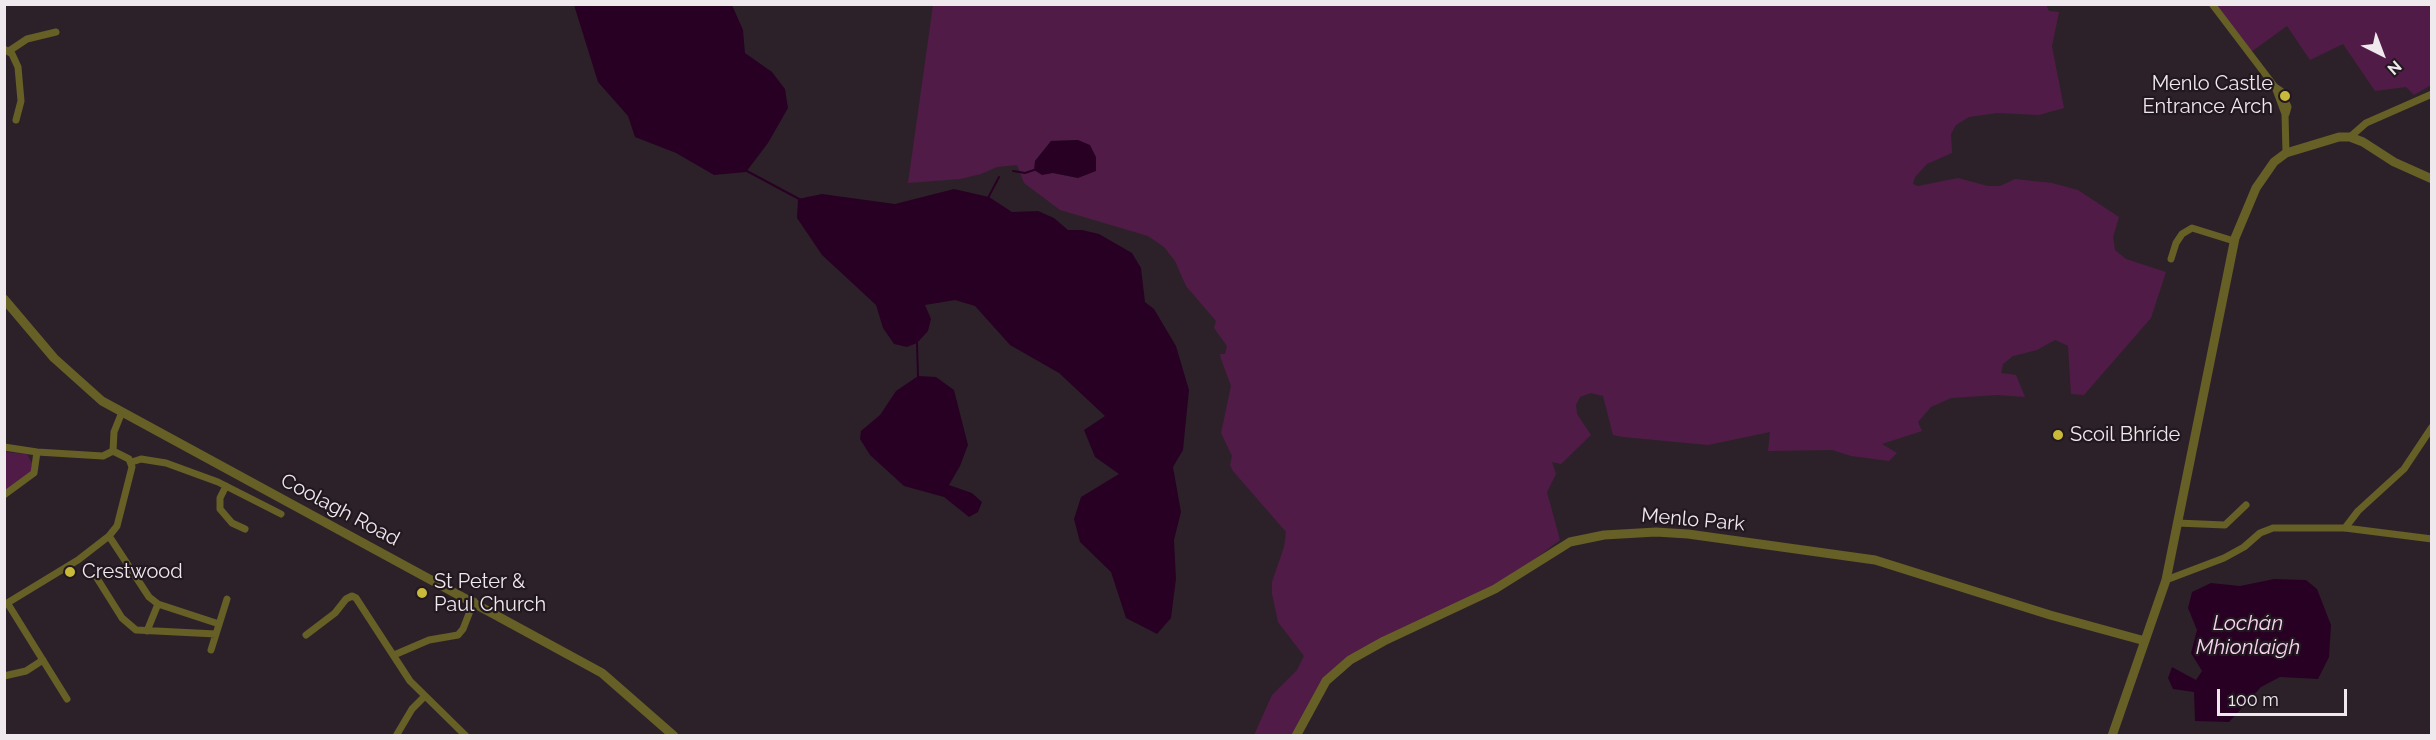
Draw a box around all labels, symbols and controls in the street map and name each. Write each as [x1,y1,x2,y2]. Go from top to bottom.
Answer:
north arrow [2352,24,2412,84]
text: N [2383,57,2405,79]
place label: Menlo Castle Entrance Arch [2143,72,2273,119]
marker: Menlo Castle Entrance Arch [2278,89,2292,103]
place label: Scoil Bhríde [2070,423,2180,447]
marker: Scoil Bhríde [2051,428,2065,442]
street label: Coolagh Road [277,469,403,551]
street label: Menlo Park [1640,504,1746,536]
place label: Crestwood [82,560,183,584]
marker: Crestwood [63,565,77,579]
place label: St Peter & Paul Church [434,570,546,617]
marker: St Peter & Paul Church [415,586,429,600]
water label: Lochán Mhionlaigh [2196,611,2300,661]
scale bar [2220,677,2350,715]
text: 100 m [2228,689,2279,710]

